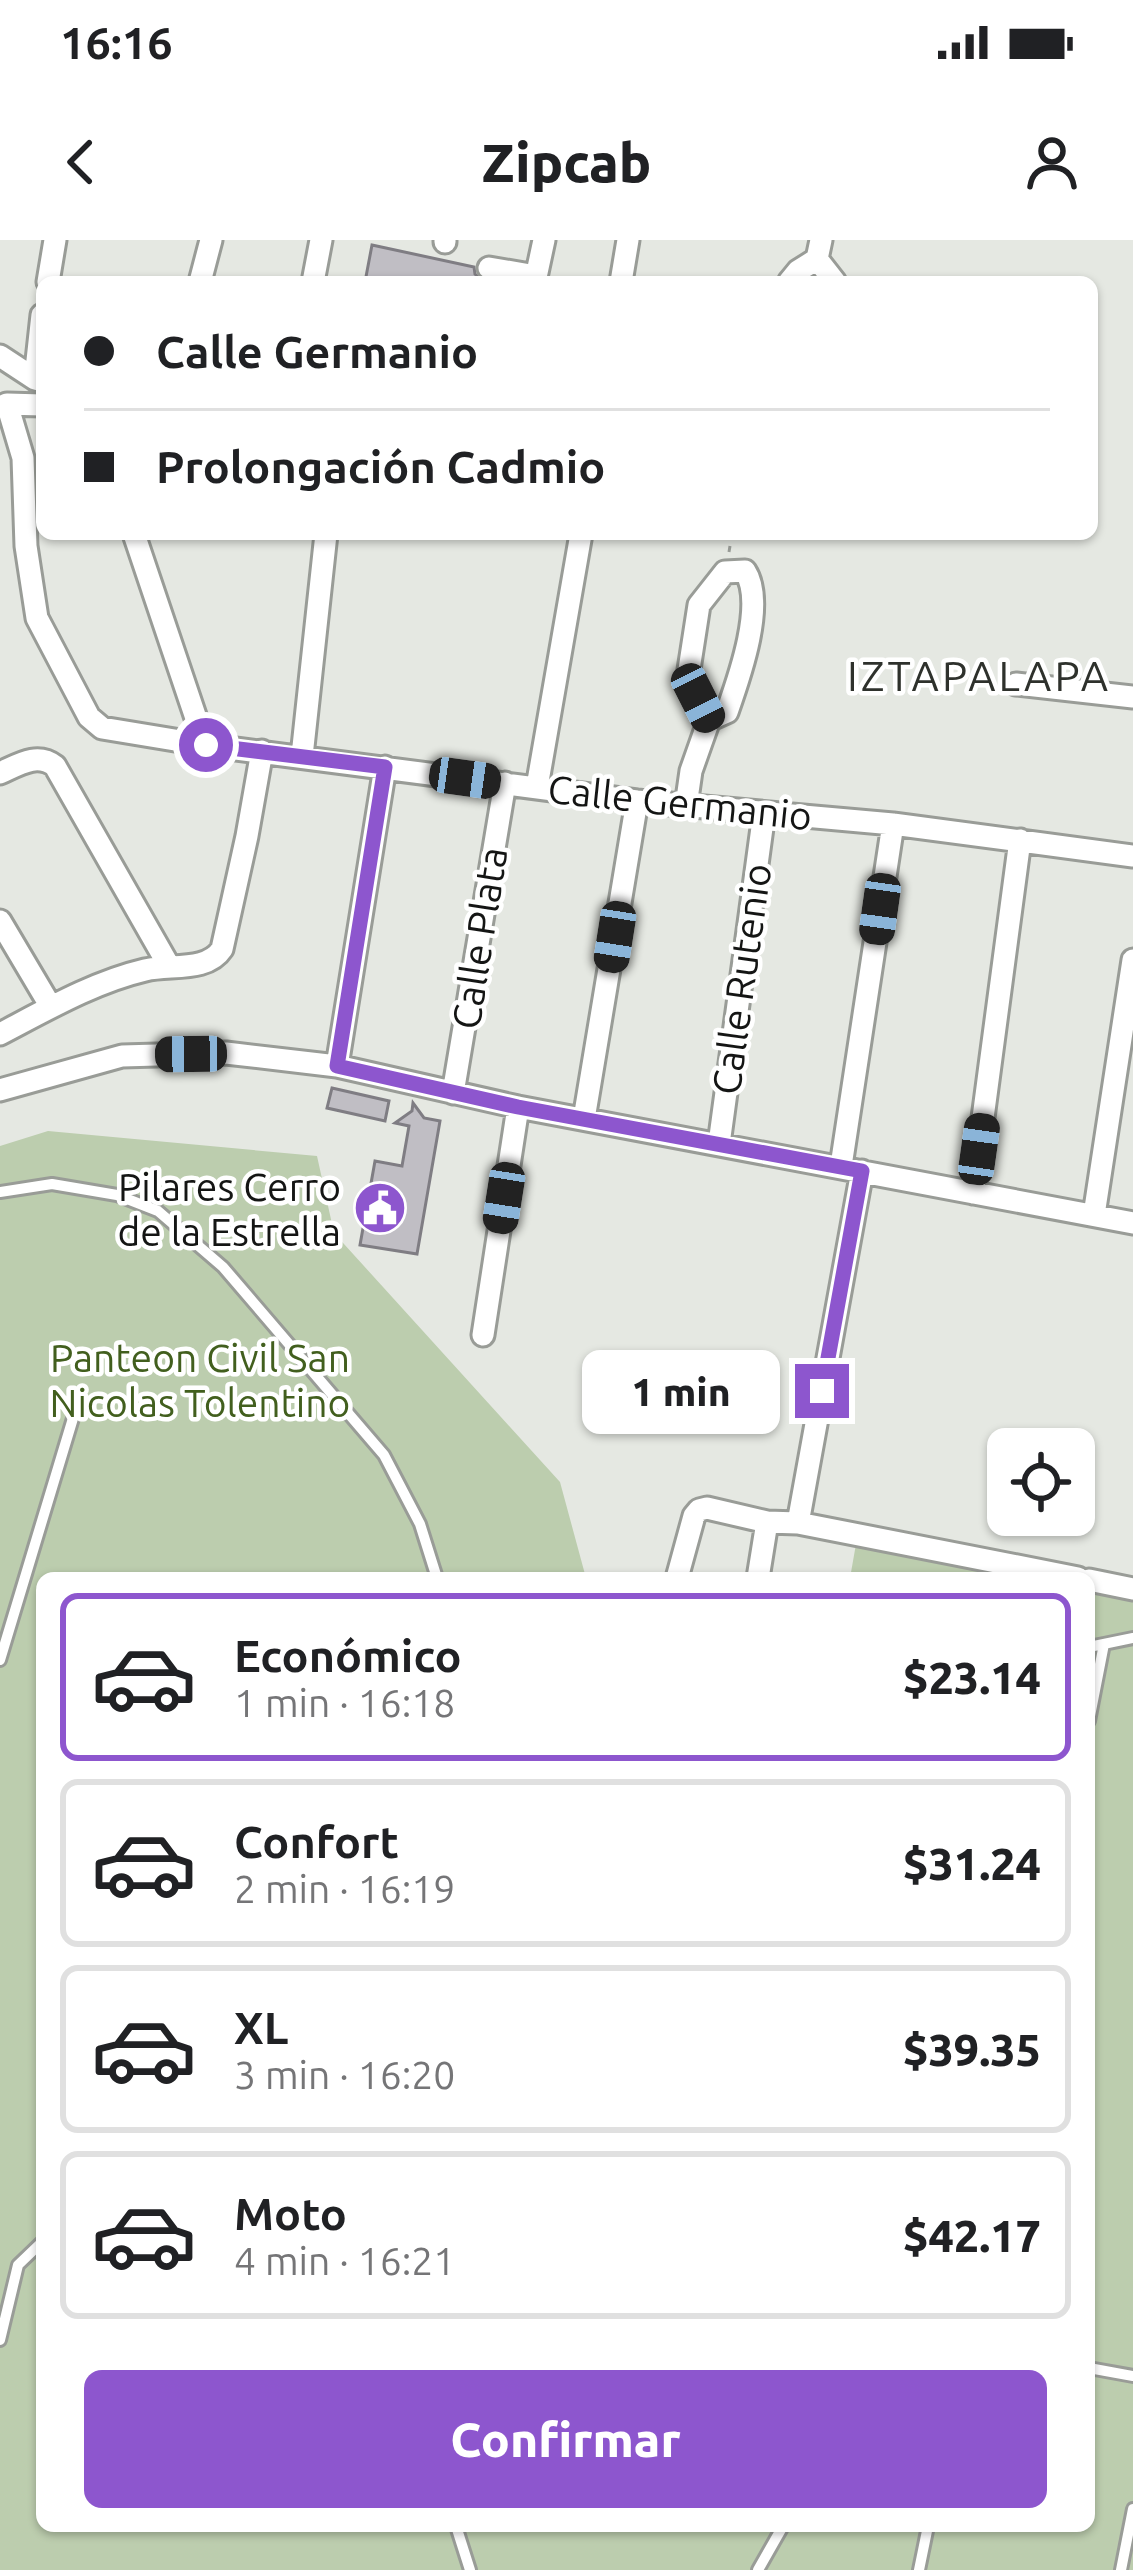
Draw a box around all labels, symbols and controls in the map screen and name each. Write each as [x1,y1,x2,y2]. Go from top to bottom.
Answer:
text: 16:16 [60,17,173,68]
icon: back [48,129,114,195]
icon: person [1019,129,1085,195]
text: Zipcab [482,132,651,192]
text: Calle Germanio [156,326,478,377]
text: Prolongación Cadmio [156,441,605,492]
district label: IZTAPALAPA [847,652,1111,699]
car [666,658,730,738]
route start [179,718,233,772]
car [427,755,503,801]
street label: Calle Germanio [546,767,814,837]
street label: Calle Plata [443,844,515,1032]
street label: Calle Rutenio [704,861,778,1097]
car [857,871,903,947]
car [592,899,638,975]
car [155,1035,227,1073]
car [956,1111,1002,1187]
car [481,1160,527,1236]
place label: Pilares Cerro de la Estrella [117,1165,341,1253]
public building icon: Pilares Cerro de la Estrella [352,1180,408,1236]
park label: Panteon Civil San Nicolas Tolentino [50,1336,350,1424]
callout: 1 min [582,1349,780,1433]
route end [795,1364,849,1418]
text: 1 min [631,1370,731,1413]
map controls [987,1428,1095,1536]
button: locate [987,1428,1095,1536]
icon: car [90,1623,198,1731]
text: Económico [234,1630,462,1681]
text: $23.14 [903,1652,1041,1703]
text: 1 min · 16:18 [234,1681,455,1724]
icon: car [90,1809,198,1917]
text: Confort [234,1816,399,1867]
text: $31.24 [903,1838,1041,1889]
text: 2 min · 16:19 [234,1867,455,1910]
icon: car [90,1995,198,2103]
text: XL [234,2002,288,2053]
text: $39.35 [903,2024,1041,2075]
text: 3 min · 16:20 [234,2053,455,2096]
icon: car [90,2181,198,2289]
text: Moto [234,2188,347,2239]
text: $42.17 [903,2210,1041,2261]
text: 4 min · 16:21 [234,2239,455,2282]
button: Confirmar [84,2370,1047,2508]

